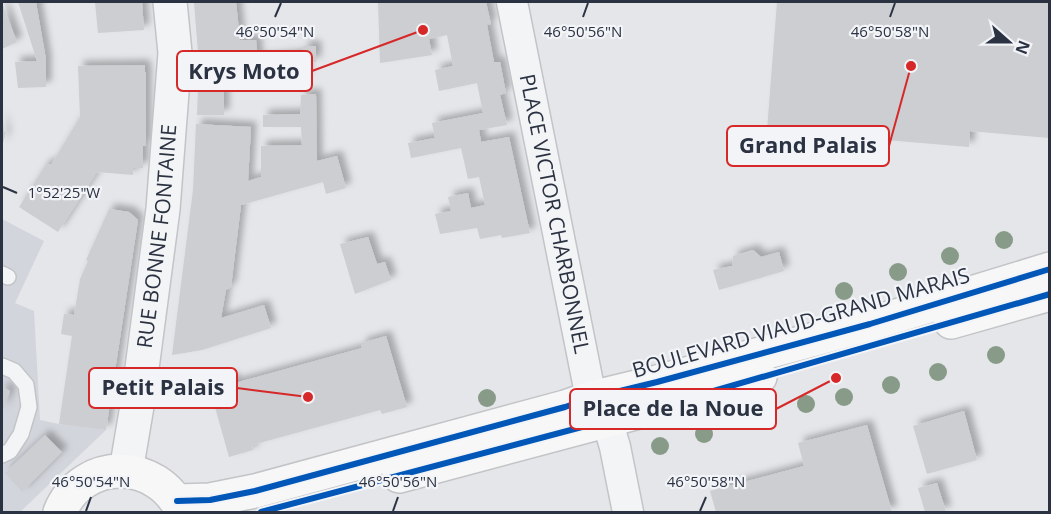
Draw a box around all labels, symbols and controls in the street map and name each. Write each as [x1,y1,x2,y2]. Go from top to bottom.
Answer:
north arrow [979,12,1039,72]
text: 46°50'54"N [236,21,314,41]
text: 46°50'56"N [544,21,622,41]
text: 46°50'58"N [851,21,929,41]
text: N [1010,37,1036,57]
callout: Krys Moto [177,51,312,91]
text: Krys Moto [188,55,300,85]
street label: PLACE VICTOR CHARBONNEL [514,71,597,356]
street label: RUE BONNE FONTAINE [130,123,182,350]
callout: Grand Palais [727,126,889,166]
text: Grand Palais [739,129,877,159]
text: 1°52'25"W [28,182,100,202]
street label: BOULEVARD VIAUD-GRAND MARAIS [629,260,973,384]
callout: Petit Palais [89,368,237,408]
text: Petit Palais [101,371,225,401]
callout: Place de la Noue [570,389,776,429]
text: Place de la Noue [582,392,764,422]
text: 46°50'54"N [52,471,130,491]
text: 46°50'56"N [359,471,437,491]
text: 46°50'58"N [667,471,745,491]

